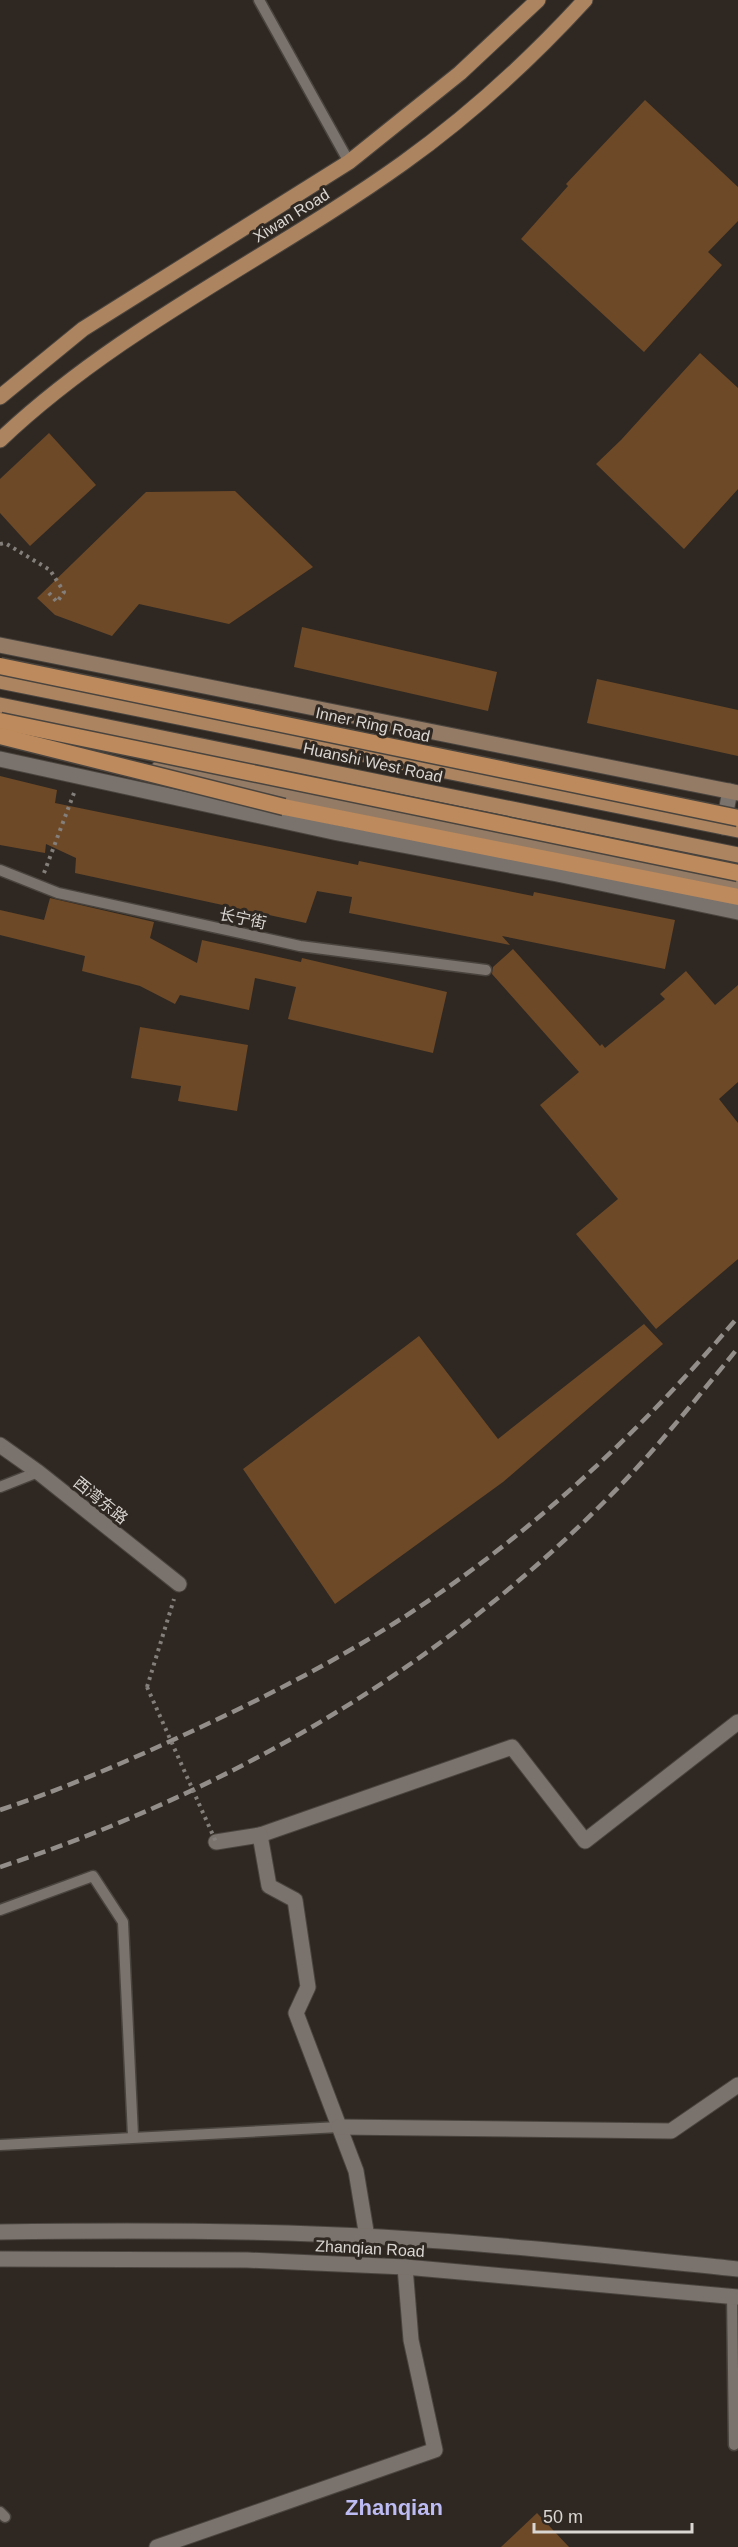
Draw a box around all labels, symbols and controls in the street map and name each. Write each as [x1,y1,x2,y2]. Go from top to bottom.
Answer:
street label: Xiwan Road [250,185,332,245]
street label: Inner Ring Road [314,704,432,745]
street label: Huanshi West Road [302,739,444,786]
street label: 长宁街 [218,905,268,932]
street label: 西湾东路 [70,1474,131,1527]
street label: Zhanqian Road [315,2237,425,2260]
district label: Zhanqian [345,2495,443,2520]
scale bar [534,2496,692,2534]
text: 50 m [543,2507,583,2527]

